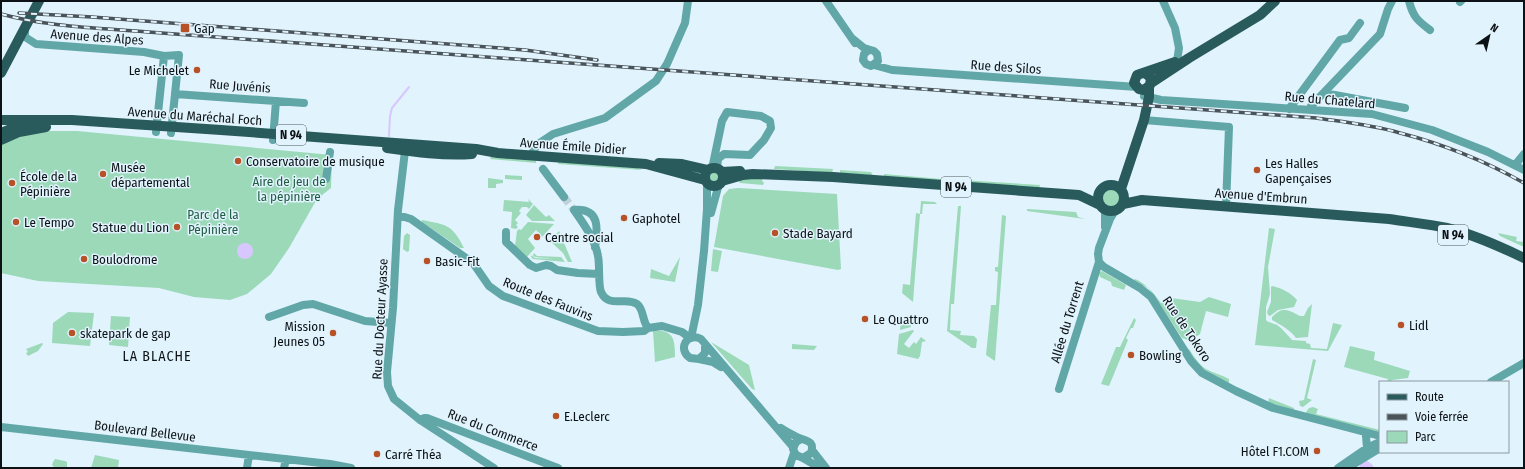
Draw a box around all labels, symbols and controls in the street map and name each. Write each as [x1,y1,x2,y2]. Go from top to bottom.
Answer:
north arrow [1469,16,1509,56]
place label: Gap [194,21,215,36]
text: N [1488,21,1501,35]
marker: Gap [179,22,191,34]
street label: Avenue des Alpes [50,26,144,48]
street label: Rue des Silos [970,57,1042,77]
place label: Le Michelet [129,63,190,78]
marker: Le Michelet [192,65,202,75]
street label: Rue Juvénis [209,76,272,96]
street label: Rue du Chatelard [1284,89,1376,111]
street label: Avenue du Maréchal Foch [127,104,263,128]
road number: N 94 [276,125,306,145]
street label: Avenue Émile Didier [519,135,627,157]
place label: Conservatoire de musique [246,154,385,169]
marker: Conservatoire de musique [233,156,243,166]
place label: Les Halles Gapençaises [1265,156,1332,186]
place label: Musée départemental [111,160,190,190]
marker: Les Halles Gapençaises [1252,165,1262,175]
place label: École de la Pépinière [20,169,77,199]
marker: Musée départemental [98,169,108,179]
park label: Aire de jeu de la pépinière [252,174,326,204]
road number: N 94 [941,177,971,197]
marker: École de la Pépinière [7,178,17,188]
street label: Avenue d'Embrun [1214,185,1308,207]
park label: Parc de la Pépinière [187,207,239,237]
place label: Gaphotel [632,211,681,226]
marker: Gaphotel [619,213,629,223]
place label: Le Tempo [24,215,75,230]
marker: Le Tempo [11,217,21,227]
place label: Statue du Lion [92,220,169,235]
marker: Statue du Lion [172,222,182,232]
road number: N 94 [1438,225,1468,245]
place label: Stade Bayard [783,226,853,241]
marker: Stade Bayard [770,228,780,238]
place label: Centre social [545,230,614,245]
marker: Centre social [532,232,542,242]
place label: Boulodrome [92,252,157,267]
marker: Boulodrome [79,254,89,264]
place label: Basic-Fit [435,254,481,269]
marker: Basic-Fit [422,256,432,266]
street label: Rue du Docteur Ayasse [369,258,391,380]
street label: Route des Fauvins [501,274,596,324]
street label: Allée du Torrent [1047,279,1087,365]
street label: Rue de Tokoro [1160,293,1214,365]
place label: Le Quattro [873,312,929,327]
marker: Le Quattro [860,314,870,324]
place label: Lidl [1409,318,1429,333]
place label: Mission Jeunes 05 [274,319,325,349]
marker: Lidl [1396,320,1406,330]
place label: skatepark de gap [80,326,171,341]
marker: skatepark de gap [67,328,77,338]
marker: Mission Jeunes 05 [328,328,338,338]
district label: LA BLACHE [122,348,192,365]
place label: Bowling [1139,348,1182,363]
marker: Bowling [1126,350,1136,360]
legend [1379,381,1509,453]
text: Route [1415,390,1444,404]
street label: Rue du Commerce [446,406,540,454]
place label: E.Leclerc [564,409,610,424]
text: Voie ferrée [1415,410,1468,424]
marker: E.Leclerc [551,411,561,421]
street label: Boulevard Bellevue [93,417,197,445]
text: Parc [1415,430,1436,444]
place label: Hôtel F1.COM [1241,444,1309,459]
marker: Hôtel F1.COM [1312,446,1322,456]
place label: Carré Théa [385,447,442,462]
marker: Carré Théa [372,449,382,459]

